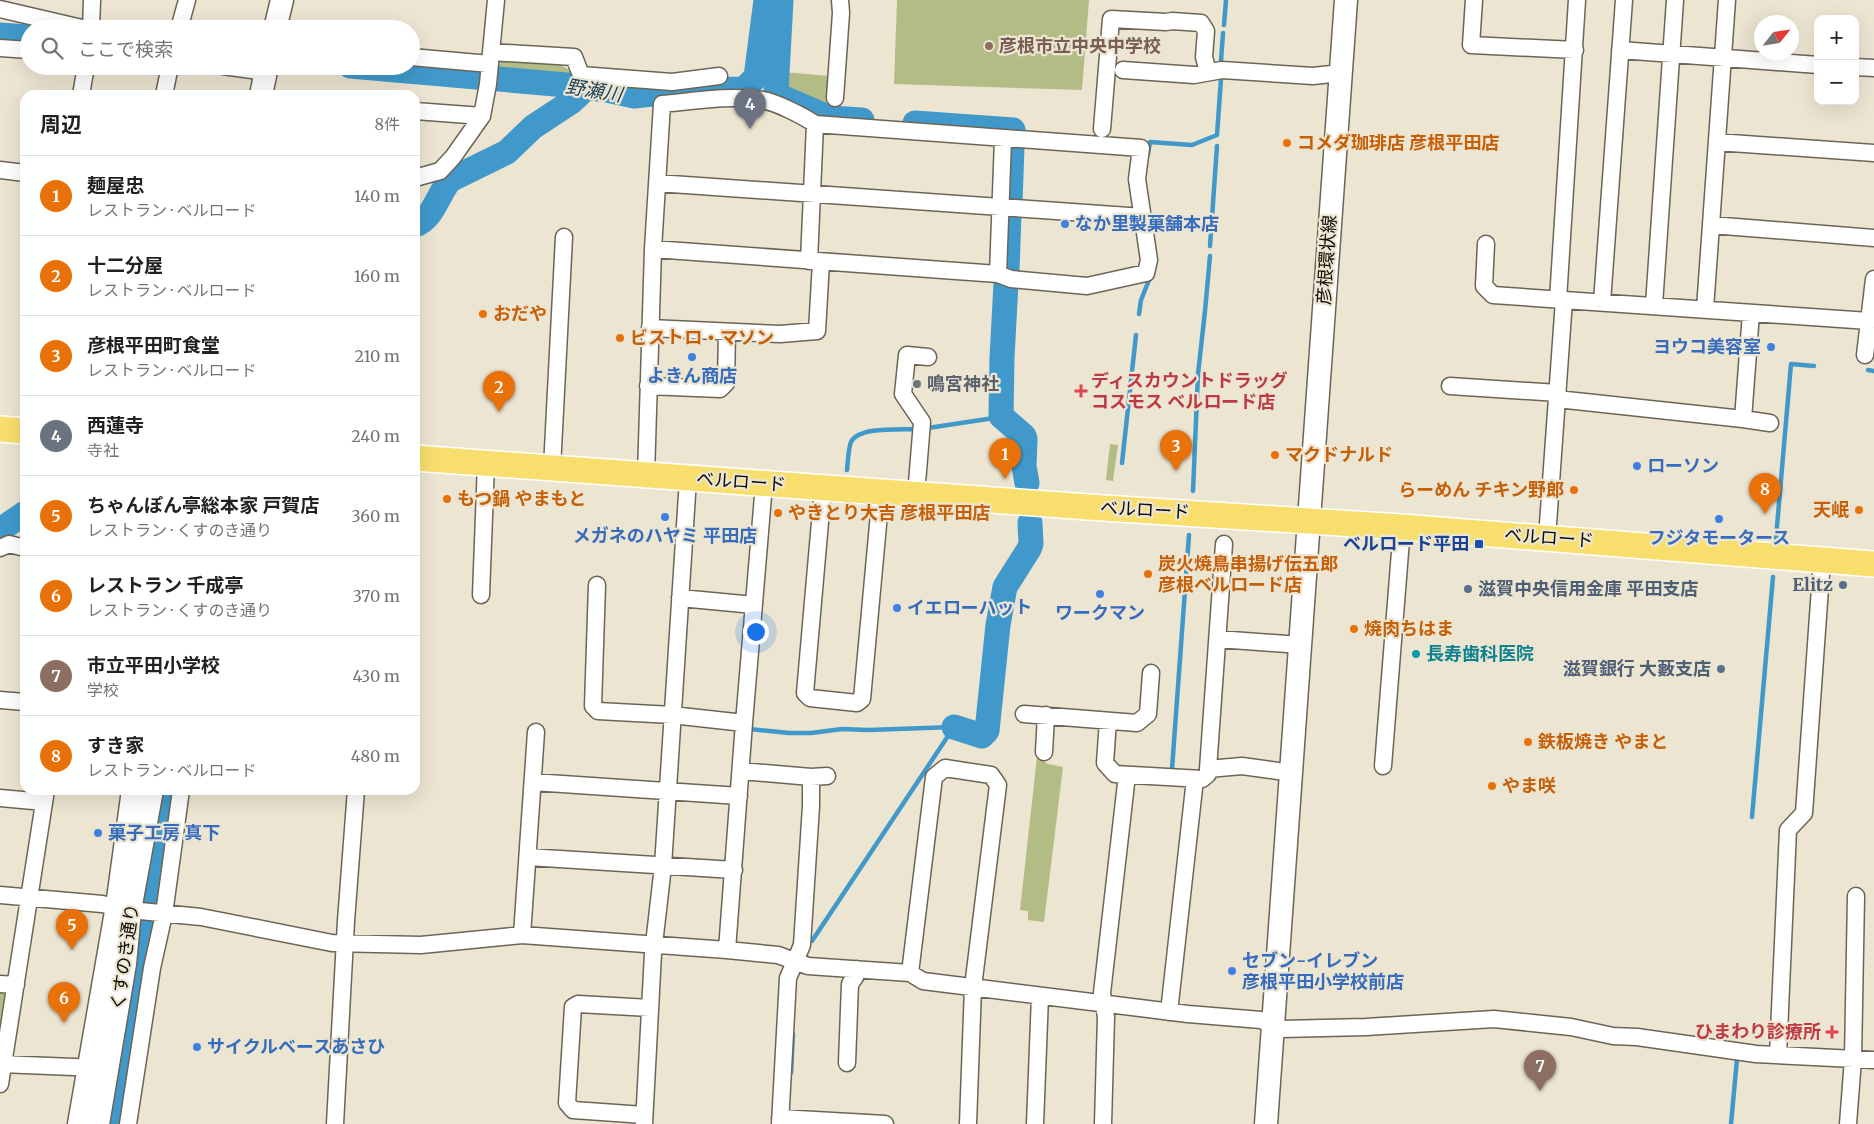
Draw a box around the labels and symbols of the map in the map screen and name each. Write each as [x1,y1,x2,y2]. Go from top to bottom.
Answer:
north arrow [1754,15,1799,60]
place label: 彦根市立中央中学校 [999,34,1161,57]
marker: 彦根市立中央中学校 [983,40,995,52]
water label: 野瀬川 [564,74,626,107]
pin: 4 [734,88,766,129]
place label: コメダ珈琲店 彦根平田店 [1297,131,1499,154]
marker: コメダ珈琲店 彦根平田店 [1281,137,1293,149]
place label: なか里製菓舗本店 [1075,212,1219,235]
street label: 彦根環状線 [1312,214,1341,306]
marker: なか里製菓舗本店 [1059,218,1071,230]
place label: おだや [493,302,547,325]
marker: おだや [477,308,489,320]
place label: ビストロ・マソン [630,326,774,349]
marker: ビストロ・マソン [614,332,626,344]
place label: ヨウコ美容室 [1653,335,1761,358]
marker: ヨウコ美容室 [1765,341,1777,353]
marker: よきん商店 [686,351,698,363]
place label: よきん商店 [647,364,737,387]
place label: ディスカウントドラッグ コスモス ベルロード店 [1091,369,1288,413]
pin: 2 [483,371,515,412]
place label: 鳴宮神社 [927,372,999,395]
marker: 鳴宮神社 [911,378,923,390]
marker: ディスカウントドラッグ コスモス ベルロード店 [1075,385,1087,397]
pin: 3 [1160,430,1192,471]
pin: 1 [989,438,1021,479]
place label: マクドナルド [1285,443,1393,466]
marker: マクドナルド [1269,449,1281,461]
place label: ローソン [1647,454,1719,477]
marker: ローソン [1631,460,1643,472]
street label: ベルロード [695,467,787,496]
pin: 8 [1749,473,1781,514]
place label: らーめん チキン野郎 [1398,478,1564,501]
marker: らーめん チキン野郎 [1568,484,1580,496]
place label: もつ鍋 やまもと [457,487,586,510]
marker: もつ鍋 やまもと [441,493,453,505]
street label: ベルロード [1099,496,1191,523]
place label: 天岷 [1813,498,1849,521]
place label: やきとり大吉 彦根平田店 [788,501,990,524]
marker: 天岷 [1853,504,1865,516]
marker: やきとり大吉 彦根平田店 [772,507,784,519]
marker: メガネのハヤミ 平田店 [659,511,671,523]
marker: フジタモータース [1713,513,1725,525]
street label: ベルロード [1503,523,1595,552]
place label: メガネのハヤミ 平田店 [573,524,757,547]
place label: フジタモータース [1648,526,1790,549]
place label: ベルロード平田 [1343,532,1469,555]
marker: ベルロード平田 [1473,538,1485,550]
place label: 炭火焼鳥串揚げ伝五郎 彦根ベルロード店 [1158,552,1338,596]
marker: 炭火焼鳥串揚げ伝五郎 彦根ベルロード店 [1142,568,1154,580]
place label: Elitz [1792,573,1833,596]
place label: 滋賀中央信用金庫 平田支店 [1478,577,1698,600]
marker: Elitz [1837,579,1849,591]
marker: 滋賀中央信用金庫 平田支店 [1462,583,1474,595]
marker: ワークマン [1094,588,1106,600]
place label: イエローハット [907,596,1032,619]
place label: ワークマン [1055,601,1145,624]
marker: イエローハット [891,602,903,614]
place label: 焼肉ちはま [1364,617,1454,640]
your location [743,619,769,645]
marker: 焼肉ちはま [1348,623,1360,635]
place label: 長寿歯科医院 [1426,642,1534,665]
marker: 長寿歯科医院 [1410,648,1422,660]
place label: 滋賀銀行 大藪支店 [1563,657,1711,680]
marker: 滋賀銀行 大藪支店 [1715,663,1727,675]
place label: 鉄板焼き やまと [1537,730,1668,753]
marker: 鉄板焼き やまと [1522,736,1534,748]
place label: やま咲 [1502,774,1556,797]
marker: やま咲 [1486,780,1498,792]
place label: 菓子工房 真下 [108,821,220,844]
marker: 菓子工房 真下 [92,827,104,839]
street label: くすのき通り [106,902,143,1012]
pin: 5 [56,909,88,950]
place label: セブン-イレブン 彦根平田小学校前店 [1242,949,1404,993]
marker: セブン-イレブン 彦根平田小学校前店 [1226,965,1238,977]
pin: 6 [48,982,80,1023]
place label: ひまわり診療所 [1695,1020,1821,1043]
marker: ひまわり診療所 [1825,1025,1839,1039]
place label: サイクルベースあさひ [207,1035,385,1058]
marker: サイクルベースあさひ [191,1041,203,1053]
pin: 7 [1524,1050,1556,1091]

